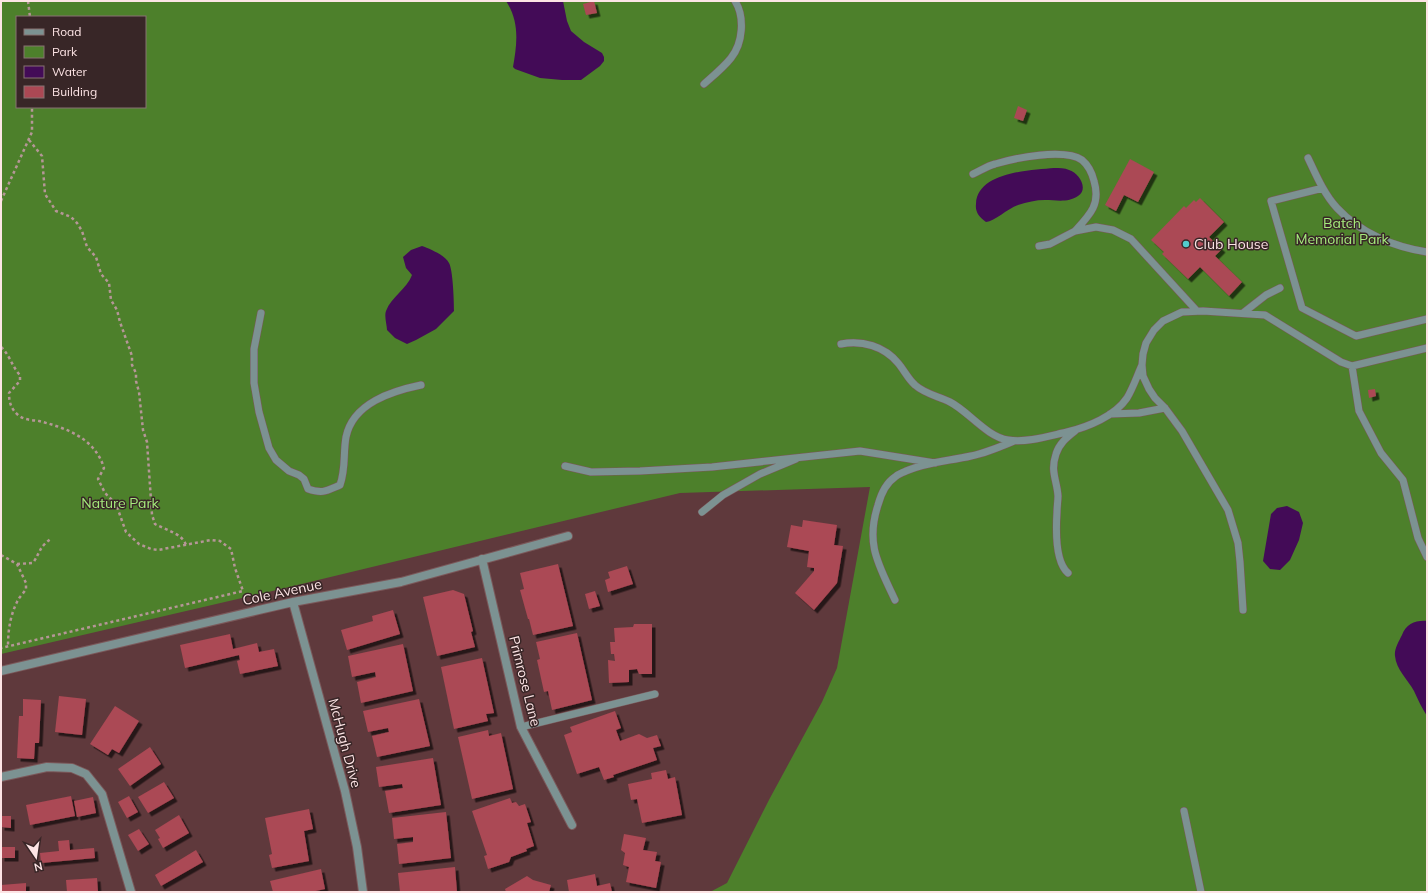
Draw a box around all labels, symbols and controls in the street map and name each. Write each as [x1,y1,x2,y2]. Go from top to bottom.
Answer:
legend [16,16,146,108]
text: Road [52,24,81,39]
text: Park [52,44,78,59]
text: Water [52,64,88,79]
text: Building [52,84,97,99]
park label: Batch Memorial Park [1295,214,1389,248]
place label: Club House [1194,235,1268,253]
marker: Club House [1181,239,1191,249]
park label: Nature Park [81,494,160,512]
street label: Cole Avenue [241,575,323,609]
street label: Primrose Lane [505,634,545,728]
street label: McHugh Drive [324,696,366,790]
north arrow [16,837,56,877]
text: N [33,859,44,874]

